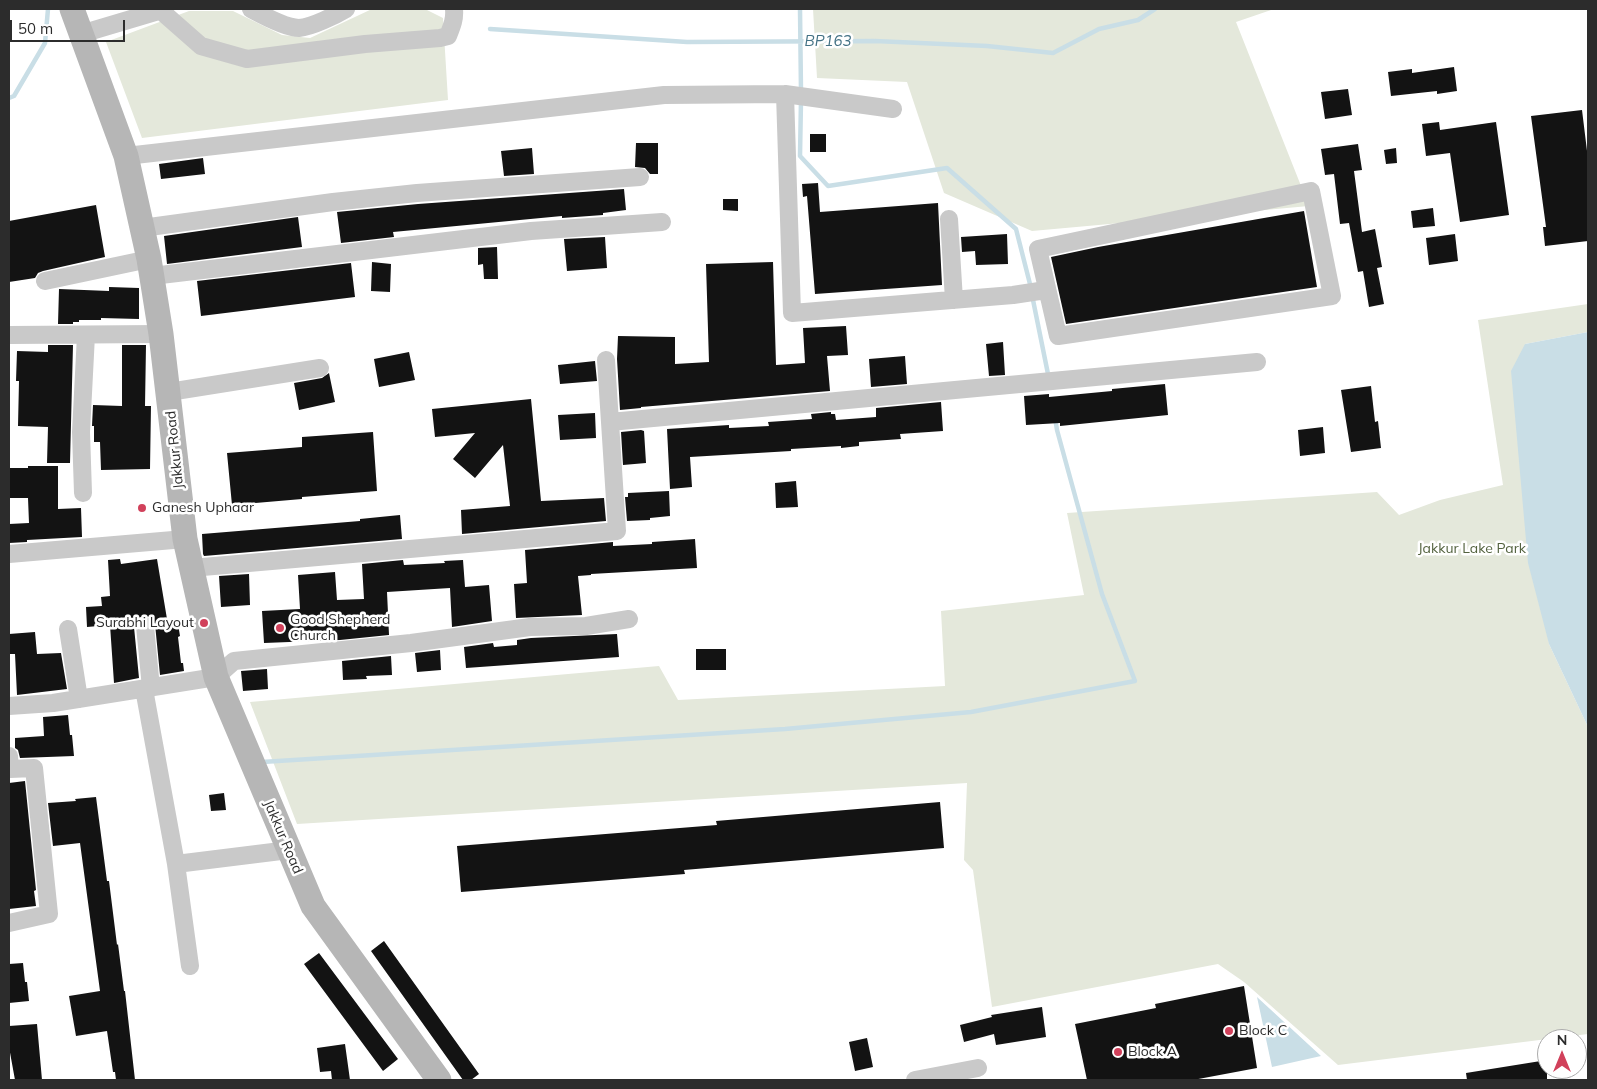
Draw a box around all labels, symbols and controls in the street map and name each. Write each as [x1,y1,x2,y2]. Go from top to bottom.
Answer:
scale bar [12,10,128,42]
text: 50 m [18,19,53,38]
water label: BP163 [805,32,851,50]
street label: Jakkur Road [163,410,187,490]
place label: Ganesh Uphaar [152,500,254,516]
marker: Ganesh Uphaar [136,502,148,514]
park label: Jakkur Lake Park [1418,541,1526,557]
place label: Good Shepherd Church [290,612,390,644]
place label: Surabhi Layout [96,615,194,631]
marker: Surabhi Layout [198,617,210,629]
marker: Good Shepherd Church [274,622,286,634]
street label: Jakkur Road [260,798,306,876]
place label: Block C [1239,1023,1287,1039]
marker: Block C [1223,1025,1235,1037]
north arrow [1537,1029,1587,1079]
text: N [1557,1031,1567,1049]
place label: Block A [1128,1044,1177,1060]
marker: Block A [1112,1046,1124,1058]

